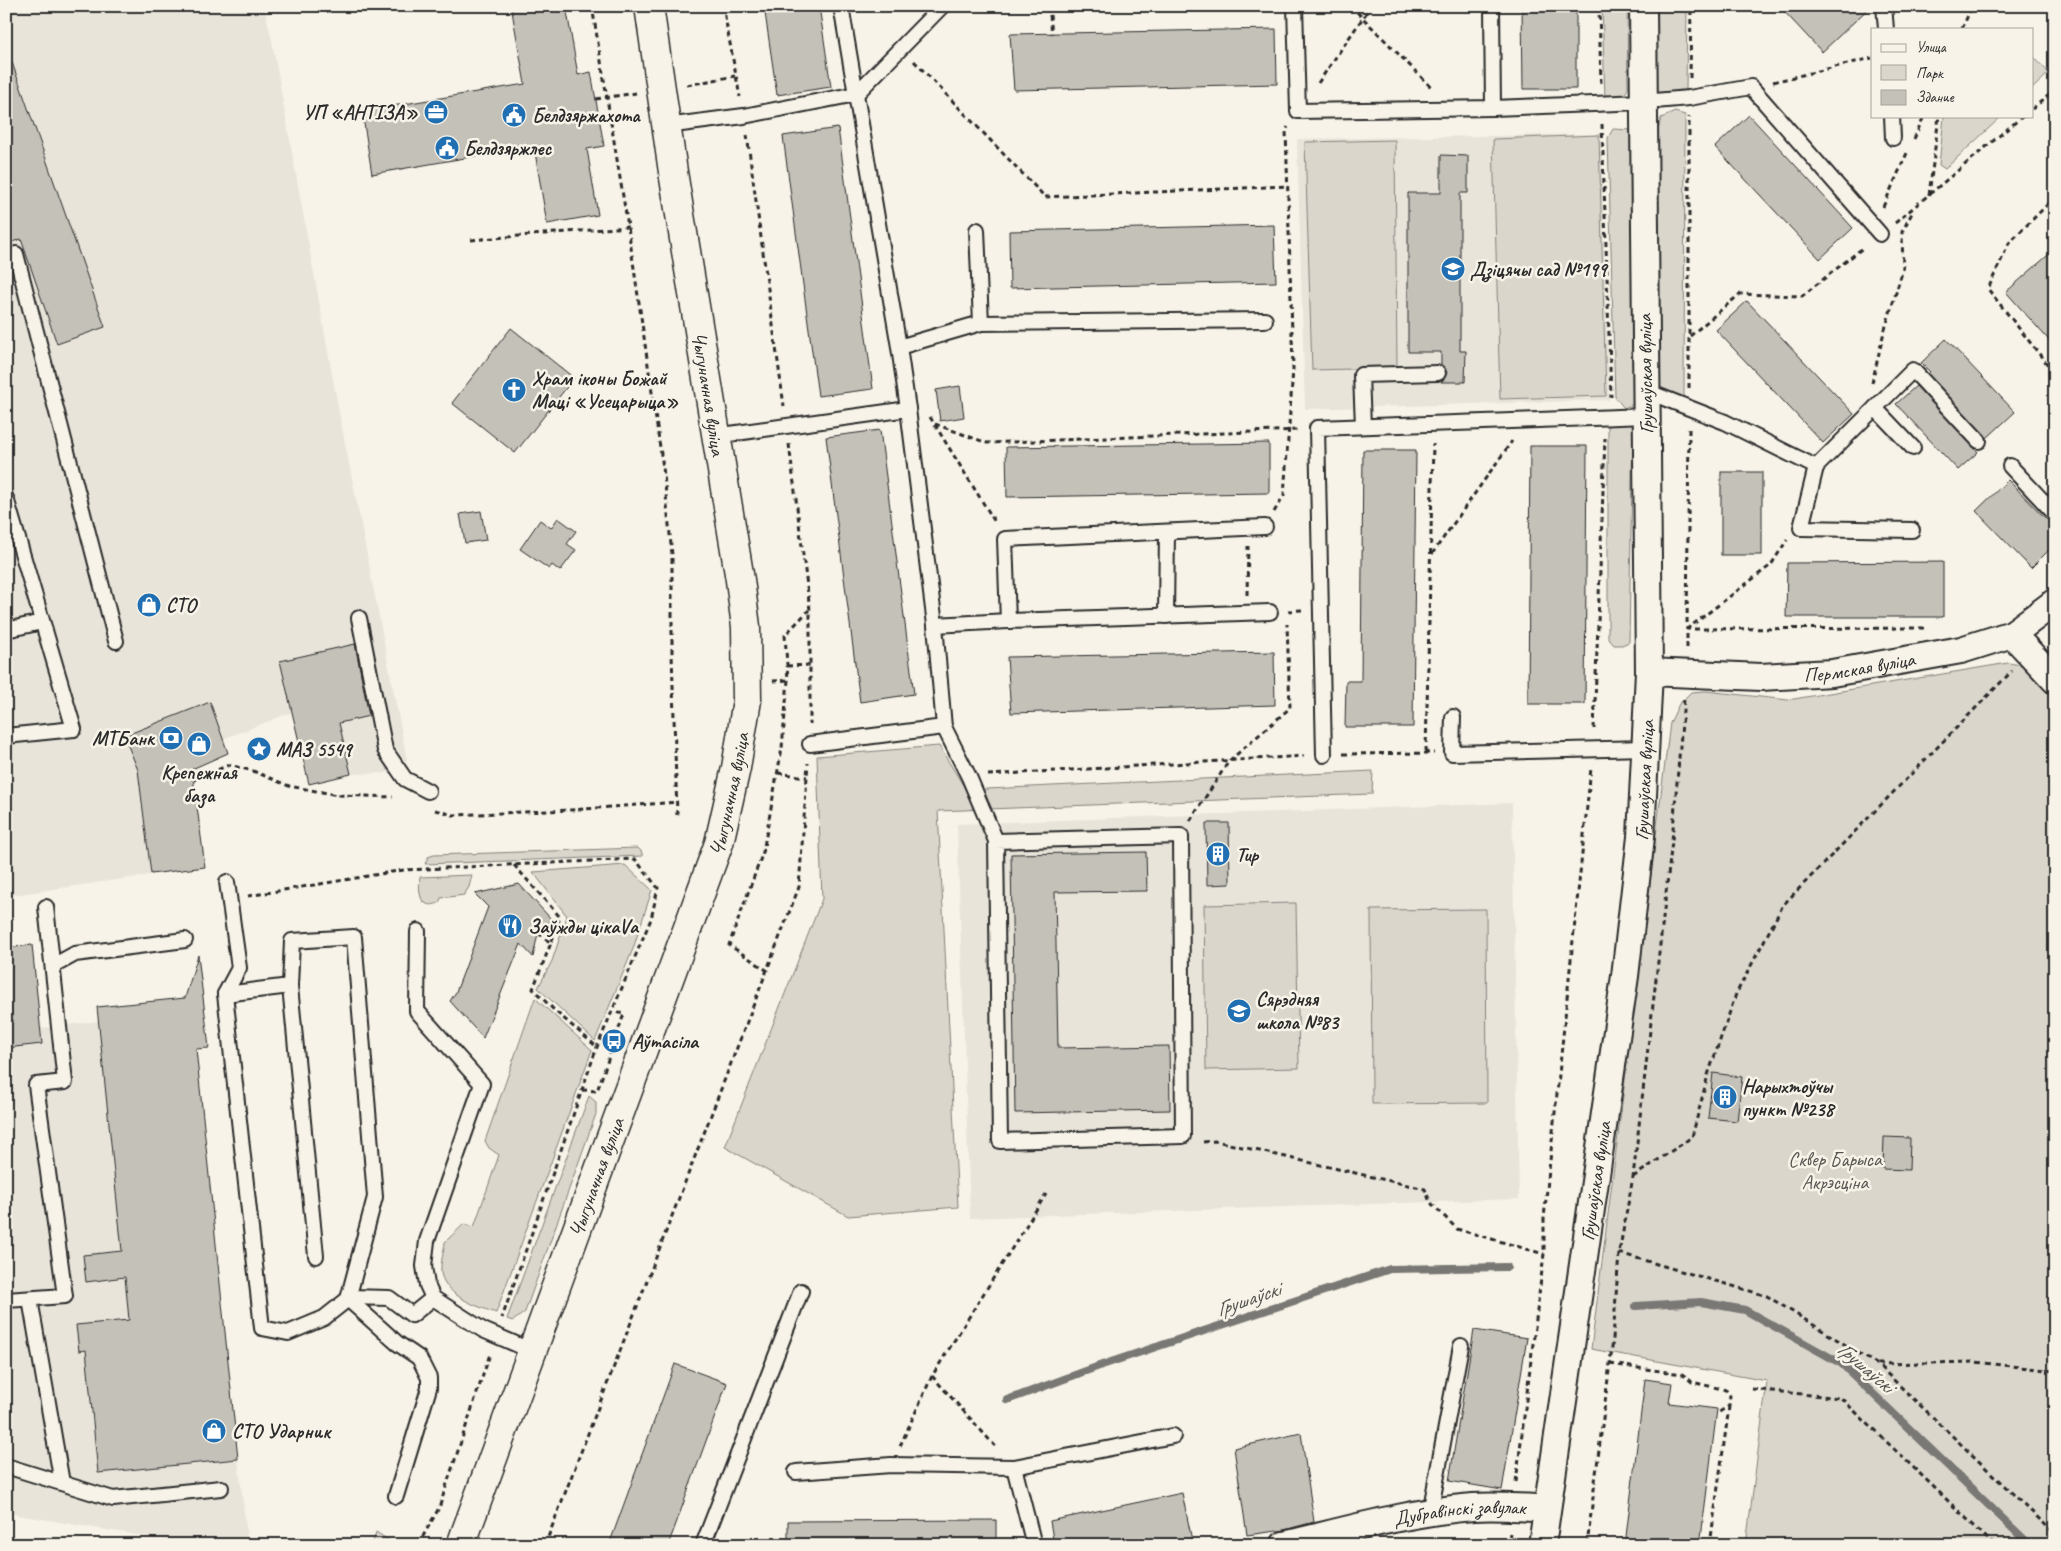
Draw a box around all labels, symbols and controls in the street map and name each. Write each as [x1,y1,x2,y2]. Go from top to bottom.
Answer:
legend [1871,28,2034,118]
text: Улица [1916,38,1947,57]
text: Парк [1916,64,1944,83]
text: Здание [1916,88,1955,107]
office icon: УП «АНТIЗА» [423,99,449,125]
place label: УП «АНТIЗА» [302,100,419,125]
public building icon: Белдзяржахота [501,102,527,128]
place label: Белдзяржахота [532,103,641,128]
public building icon: Белдзяржлес [434,135,460,161]
place label: Белдзяржлес [464,136,553,161]
school or university icon: Дзіцячы сад №199 [1440,256,1466,282]
place label: Дзіцячы сад №199 [1470,257,1609,283]
street label: Грушаўская вуліца [1632,313,1659,434]
street label: Чыгуначная вуліца [686,331,731,459]
place label: Храм іконы Божай Маці «Усецарыца» [532,366,679,414]
church icon: Храм іконы Божай Маці «Усецарыца» [501,377,527,403]
shop icon: СТО [136,592,162,618]
place label: СТО [166,593,198,618]
street label: Пермская вуліца [1803,646,1918,688]
street label: Грушаўская вуліца [1629,718,1660,841]
bank icon: МТБанк [158,725,184,751]
place label: МТБанк [92,726,156,751]
street label: Чыгуначная вуліца [704,730,755,859]
shop icon: Крепежная база [186,731,212,757]
place icon: МАЗ 5549 [246,736,272,762]
place label: МАЗ 5549 [276,737,354,762]
place label: Крепежная база [161,760,238,809]
building icon: Тир [1205,841,1231,867]
place label: Тир [1236,842,1260,867]
restaurant icon: Заўжды цікаVа [497,913,523,939]
place label: Заўжды цікаVа [528,914,640,939]
place label: Сярэдняя школа №83 [1256,987,1340,1035]
school or university icon: Сярэдняя школа №83 [1226,998,1252,1024]
bus stop icon: Аўтасіла [601,1028,627,1054]
place label: Аўтасіла [632,1029,700,1054]
place label: Нарыхтоўчы пункт №238 [1742,1074,1836,1122]
building icon: Нарыхтоўчы пункт №238 [1712,1084,1738,1110]
street label: Чыгуначная вуліца [563,1113,630,1240]
street label: Грушаўская вуліца [1575,1118,1617,1242]
park label: Сквер Барыса Акрэсціна [1788,1147,1883,1195]
water label: Грушаўскі [1212,1274,1288,1322]
water label: Грушаўскі [1832,1336,1904,1401]
shop icon: СТО Ударник [201,1418,227,1444]
place label: СТО Ударник [232,1419,332,1444]
street label: Дубравінскі завулак [1391,1494,1528,1532]

